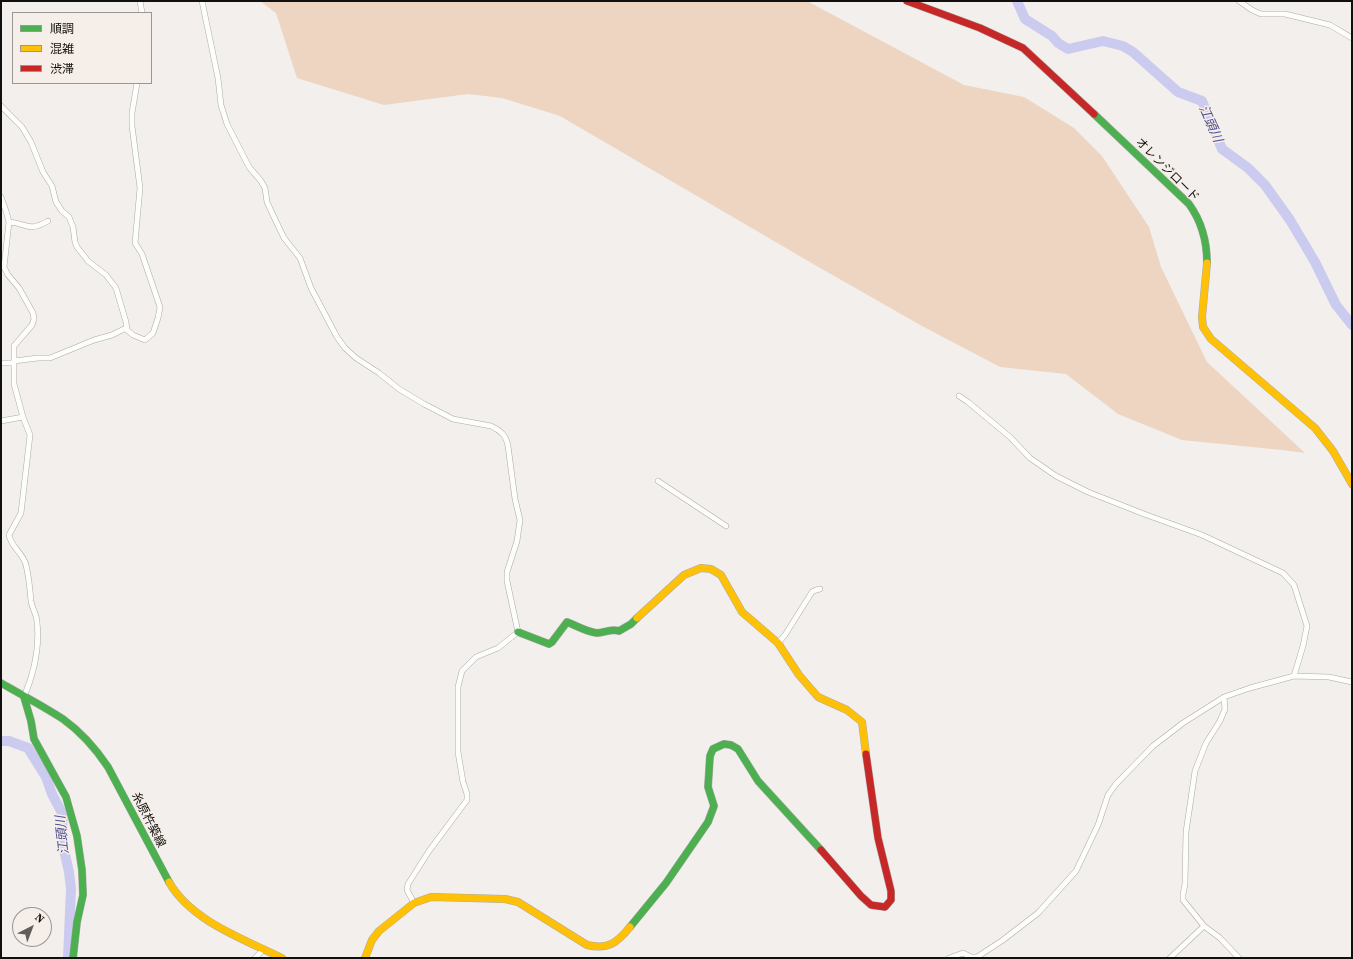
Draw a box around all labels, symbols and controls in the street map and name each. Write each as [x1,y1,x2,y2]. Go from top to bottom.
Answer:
legend [12,12,152,84]
text: 順調 [50,21,74,37]
text: 混雑 [50,41,74,57]
text: 渋滞 [50,61,74,77]
water label: 江頭川 [1195,103,1225,145]
street label: オレンジロード [1132,135,1202,205]
street label: 糸原杵築線 [128,790,168,850]
water label: 江頭川 [53,815,73,855]
north arrow [12,907,52,947]
text: N [32,910,48,927]

